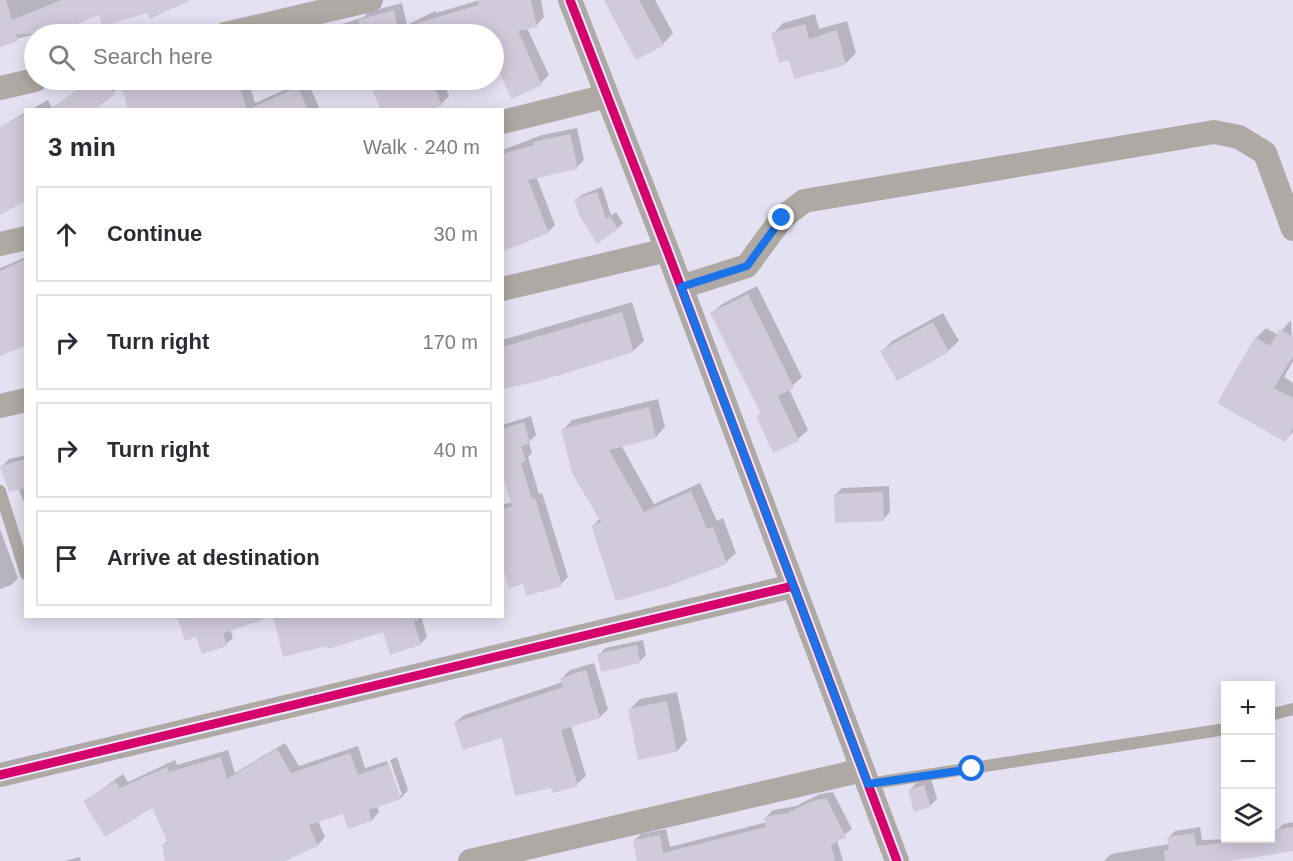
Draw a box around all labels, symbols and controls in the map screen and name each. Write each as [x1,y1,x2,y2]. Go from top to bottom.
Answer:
search box [24,24,504,90]
icon: search [45,41,78,74]
text: Search here [93,44,213,69]
text: 3 min [48,132,116,162]
text: Walk · 240 m [363,136,480,158]
route end [768,204,794,230]
icon: ahead [50,218,83,251]
text: Continue [107,221,202,246]
text: 30 m [434,223,478,245]
icon: right [50,326,83,359]
text: Turn right [107,329,209,354]
text: 170 m [422,331,478,353]
icon: right [50,434,83,467]
text: Turn right [107,437,209,462]
text: 40 m [434,439,478,461]
icon: arrive [50,542,83,575]
text: Arrive at destination [107,545,320,570]
map controls [1221,681,1275,843]
button: + [1221,681,1275,735]
button: − [1221,735,1275,789]
route start [958,755,984,781]
button: layers [1221,789,1275,843]

